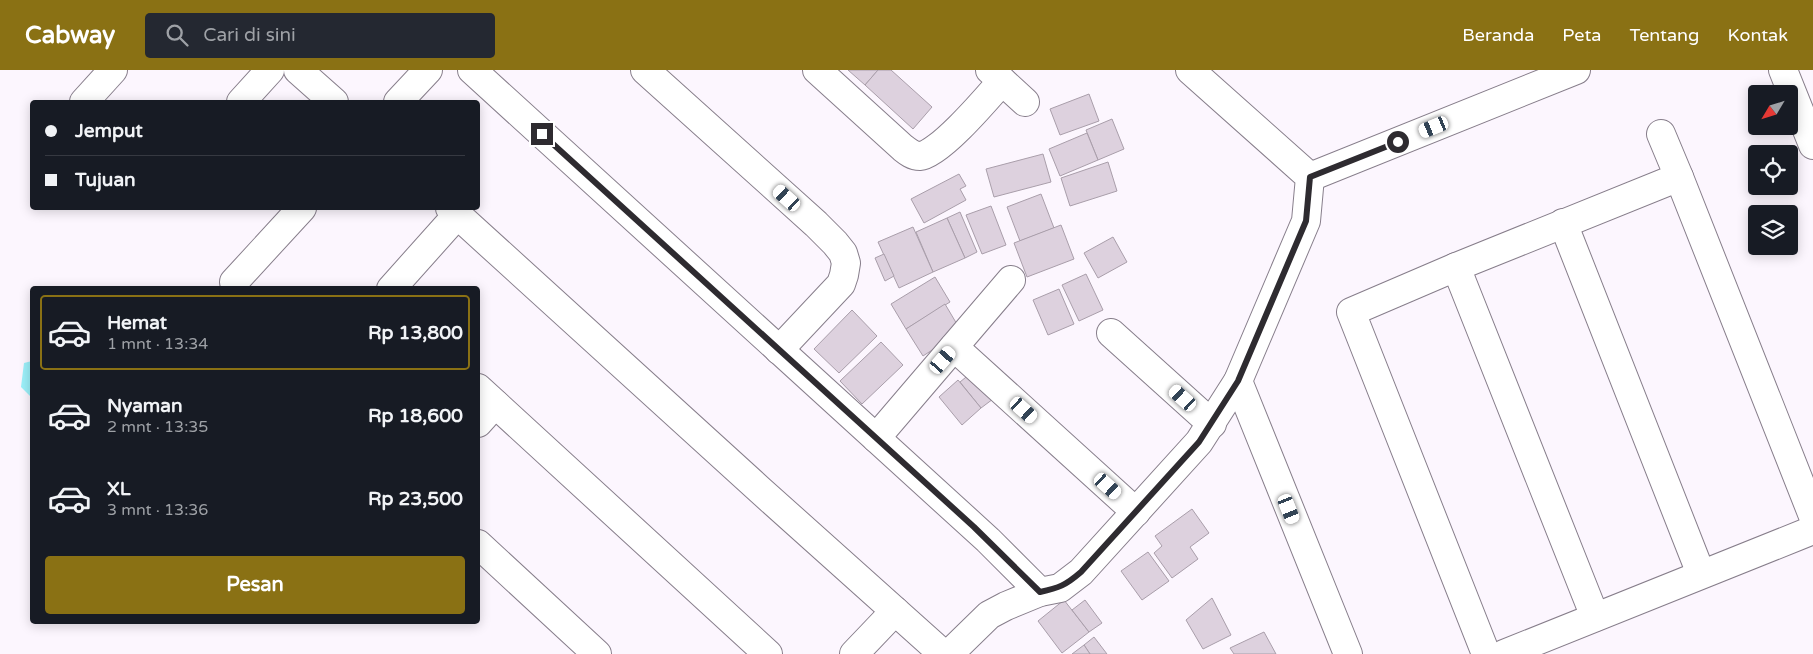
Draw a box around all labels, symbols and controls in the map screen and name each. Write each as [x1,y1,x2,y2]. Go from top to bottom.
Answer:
search box [145,13,495,58]
text: Cabway [25,21,115,50]
icon: search [163,21,191,49]
text: Cari di sini [203,24,296,46]
text: Beranda [1462,24,1534,46]
text: Peta [1562,24,1601,46]
text: Tentang [1629,24,1699,46]
text: Kontak [1727,24,1788,46]
north arrow [1748,85,1798,135]
map controls [1748,85,1798,255]
car [1417,114,1450,140]
text: Jemput [75,120,143,142]
route end [531,123,553,145]
route start [1387,131,1409,153]
button: locate [1748,145,1798,195]
text: Tujuan [75,169,136,191]
car [770,182,803,214]
button: layers [1748,205,1798,255]
icon: car [47,310,92,355]
text: Hemat [107,312,167,334]
text: Rp 13,800 [368,322,463,344]
text: 1 mnt · 13:34 [107,334,208,354]
car [927,344,958,376]
car [1166,382,1199,414]
icon: car [47,393,92,438]
car [1007,394,1040,426]
text: Nyaman [107,395,183,417]
text: Rp 18,600 [368,405,463,427]
text: 2 mnt · 13:35 [107,417,208,437]
car [1091,470,1124,502]
icon: car [47,476,92,521]
text: XL [107,478,131,500]
text: Rp 23,500 [368,488,463,510]
car [1276,492,1301,526]
text: 3 mnt · 13:36 [107,500,208,520]
button: Pesan [45,556,465,614]

